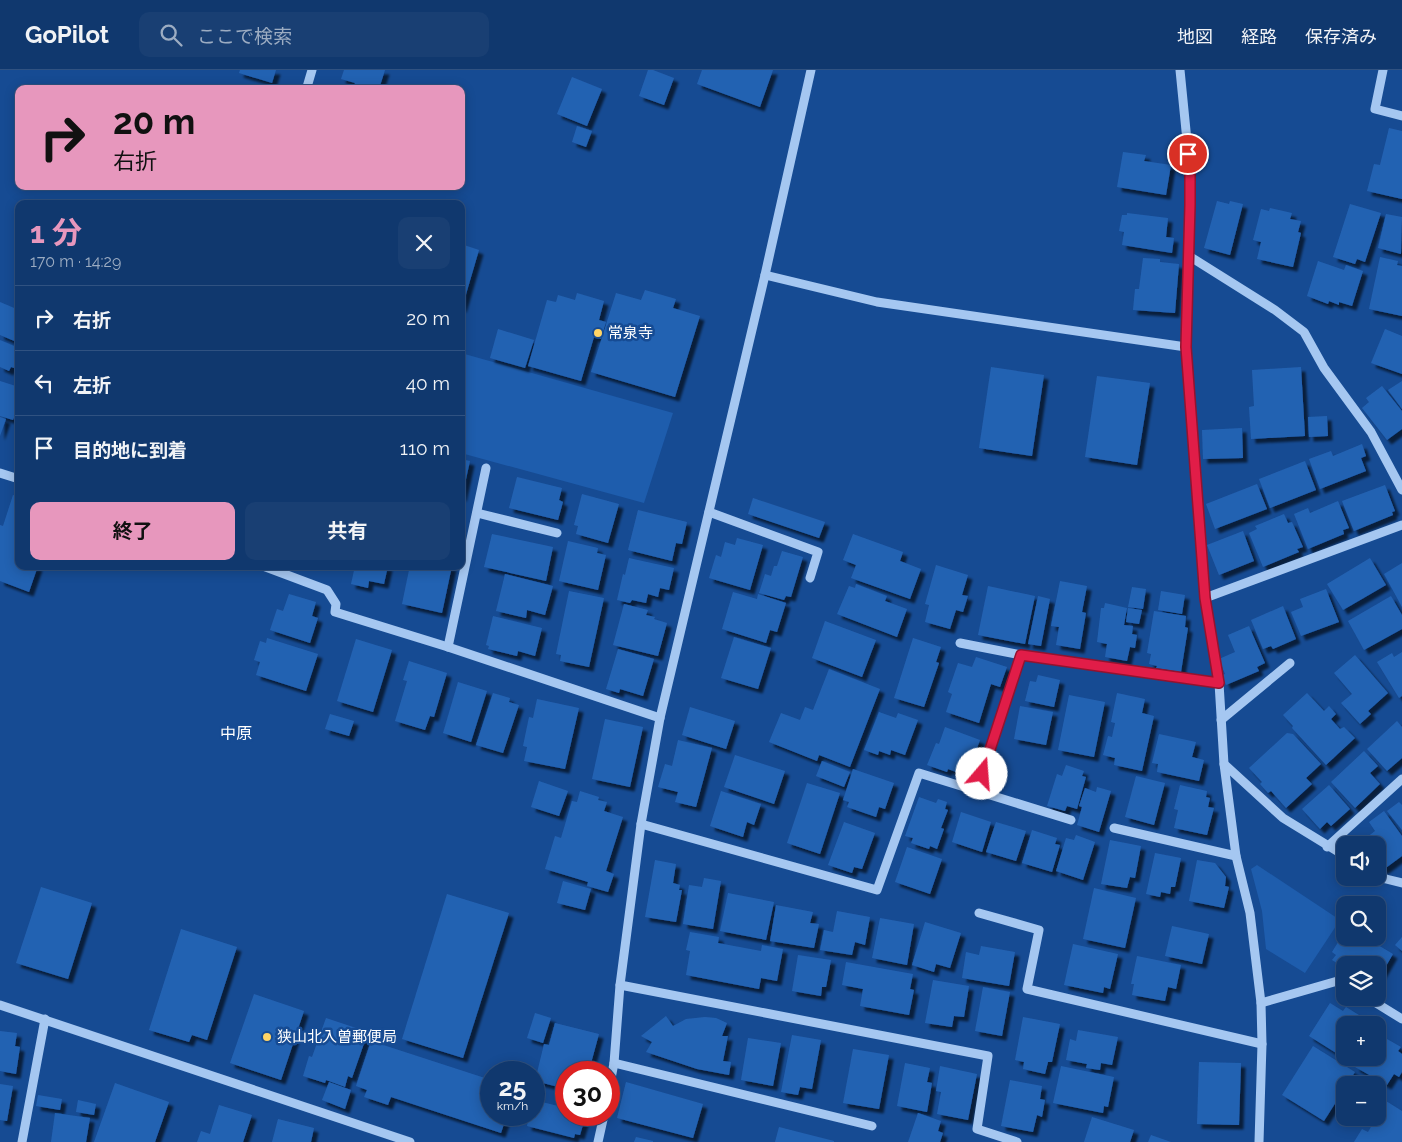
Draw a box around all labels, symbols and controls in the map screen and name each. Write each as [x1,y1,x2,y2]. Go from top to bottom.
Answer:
search box [139,12,489,57]
text: GoPilot [25,20,109,49]
icon: search [157,21,185,49]
text: ここで検索 [197,25,292,47]
text: 地図 [1177,26,1213,47]
text: 経路 [1241,26,1277,47]
text: 保存済み [1305,26,1377,47]
text: 20 m [113,101,195,142]
icon: right [30,105,95,170]
pin [1167,133,1209,175]
icon: arrive [1174,140,1202,168]
text: 右折 [113,148,157,174]
text: 1 分 [30,215,82,250]
button: close [398,217,450,269]
text: 170 m · 14:29 [30,252,121,271]
icon: right [30,304,58,332]
text: 20 m [406,307,450,329]
text: 右折 [73,309,111,331]
place label: 常泉寺 [608,324,653,342]
marker: 常泉寺 [592,327,604,339]
icon: left [30,369,58,397]
text: 40 m [406,372,450,394]
text: 左折 [73,374,111,396]
icon: arrive [30,434,58,462]
text: 110 m [400,437,450,459]
text: 目的地に到着 [73,439,187,461]
button: 終了 [30,502,235,560]
button: 共有 [245,502,450,560]
district label: 中原 [220,724,252,743]
position arrow [955,747,1007,799]
map controls [1336,836,1386,1126]
button: sound [1336,836,1386,886]
button: search [1336,896,1386,946]
button: layers [1336,956,1386,1006]
button: + [1336,1016,1386,1066]
place label: 狭山北入曽郵便局 [277,1028,397,1046]
marker: 狭山北入曽郵便局 [261,1031,273,1043]
speed limit sign: 30 [555,1061,620,1126]
text: 25 [499,1072,526,1102]
button: − [1336,1076,1386,1126]
text: km/h [497,1099,528,1113]

